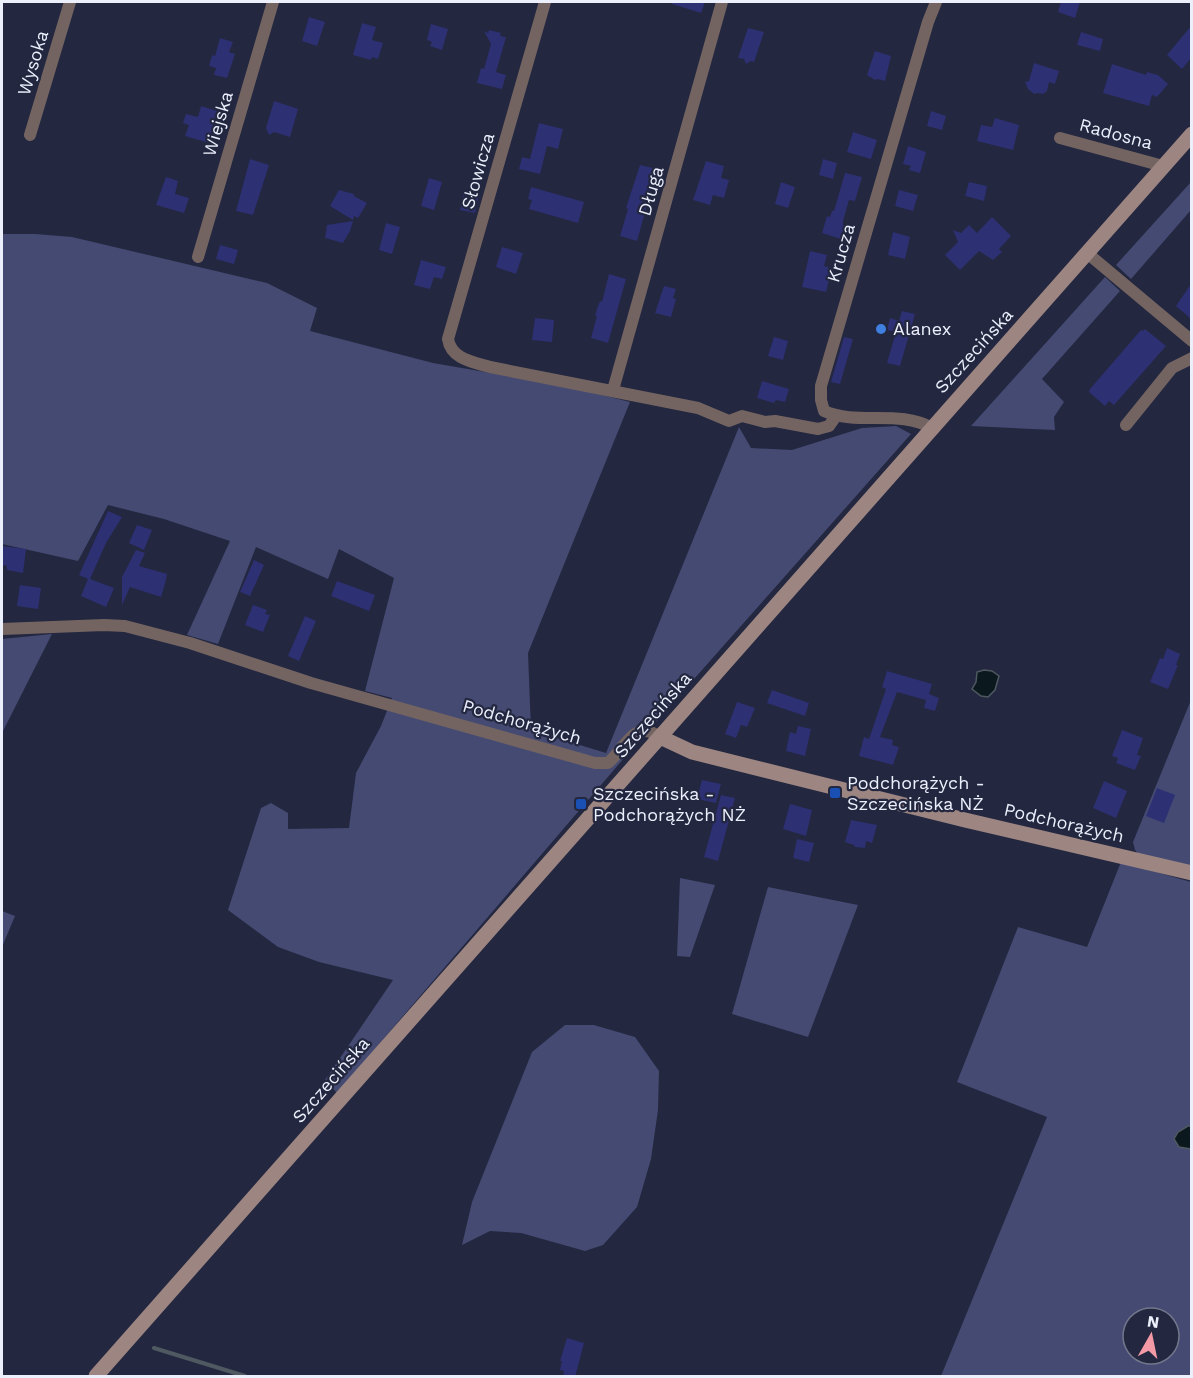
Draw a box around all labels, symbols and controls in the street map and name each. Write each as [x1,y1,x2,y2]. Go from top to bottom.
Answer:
street label: Wysoka [13,28,52,98]
street label: Wiejska [198,89,237,159]
street label: Radosna [1077,114,1155,153]
street label: Słowicza [457,130,498,211]
street label: Długa [633,164,668,218]
street label: Krucza [822,221,859,285]
street label: Szczecińska [930,304,1017,397]
place label: Alanex [893,318,951,339]
marker: Alanex [874,322,888,336]
street label: Szczecińska [610,668,696,762]
street label: Podchorążych [460,695,584,748]
place label: Podchorążych - Szczecińska NŻ [847,772,985,814]
place label: Szczecińska - Podchorążych NŻ [593,783,746,825]
marker: Podchorążych - Szczecińska NŻ [828,786,842,800]
marker: Szczecińska - Podchorążych NŻ [574,797,588,811]
street label: Podchorążych [1002,799,1126,847]
street label: Szczecińska [288,1033,374,1127]
north arrow [1121,1306,1181,1366]
text: N [1146,1311,1161,1332]

